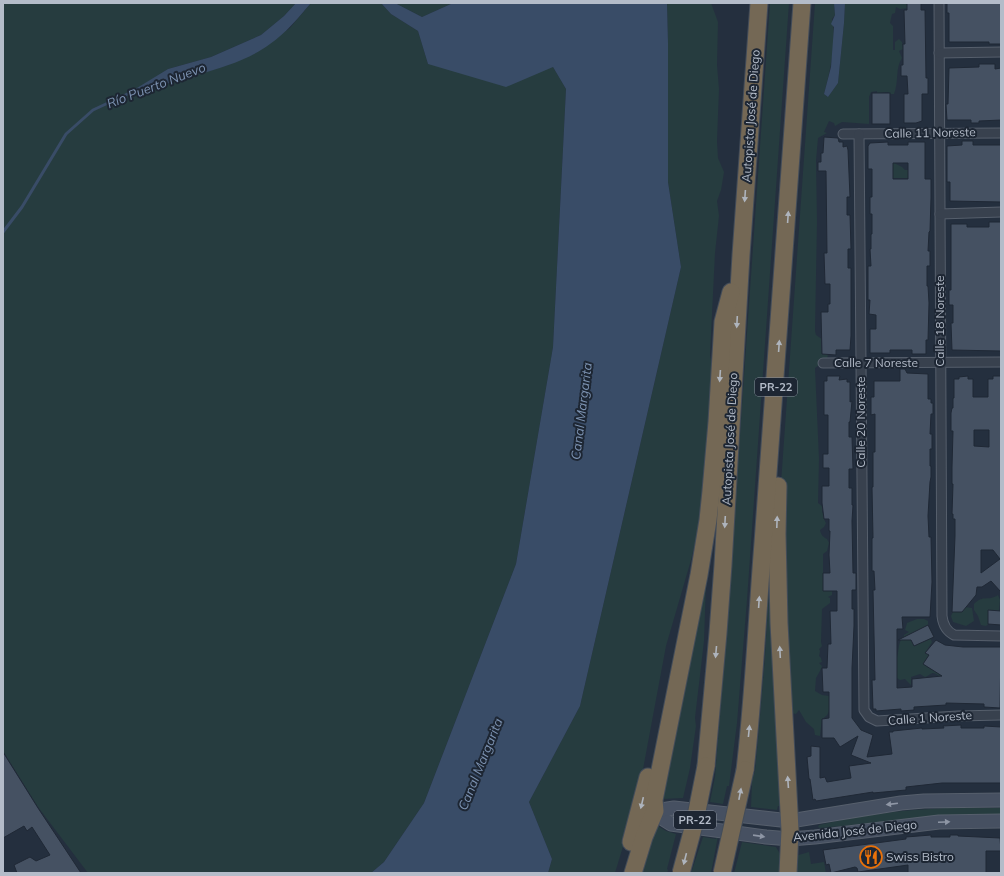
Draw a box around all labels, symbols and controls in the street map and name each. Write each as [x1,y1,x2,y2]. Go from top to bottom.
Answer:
street label: Autopista José de Diego [738,49,763,183]
water label: Río Puerto Nuevo [104,59,208,111]
street label: Calle 11 Noreste [884,124,976,141]
one-way arrow [741,189,748,202]
one-way arrow [784,211,791,223]
street label: Calle 18 Noreste [932,275,947,367]
one-way arrow [733,316,740,328]
one-way arrow [775,340,782,352]
street label: Calle 7 Noreste [834,355,918,370]
water label: Canal Margarita [567,361,595,461]
one-way arrow [716,370,723,382]
street label: Autopista José de Diego [719,372,740,506]
street label: Calle 20 Noreste [853,376,868,468]
road number: PR-22 [755,378,797,396]
one-way arrow [774,515,780,528]
one-way arrow [722,516,729,528]
one-way arrow [755,596,762,608]
one-way arrow [713,646,720,658]
one-way arrow [777,646,784,658]
street label: Calle 1 Noreste [887,707,972,728]
water label: Canal Margarita [454,715,506,812]
one-way arrow [746,725,753,737]
one-way arrow [784,776,791,788]
one-way arrow [737,788,743,800]
one-way arrow [638,797,644,809]
one-way arrow [886,801,898,807]
road number: PR-22 [674,811,716,829]
street label: Avenida José de Diego [792,817,918,844]
one-way arrow [938,819,951,825]
one-way arrow [753,833,765,839]
restaurant icon: Swiss Bistro [858,844,884,870]
place label: Swiss Bistro [886,849,954,864]
one-way arrow [682,853,688,865]

